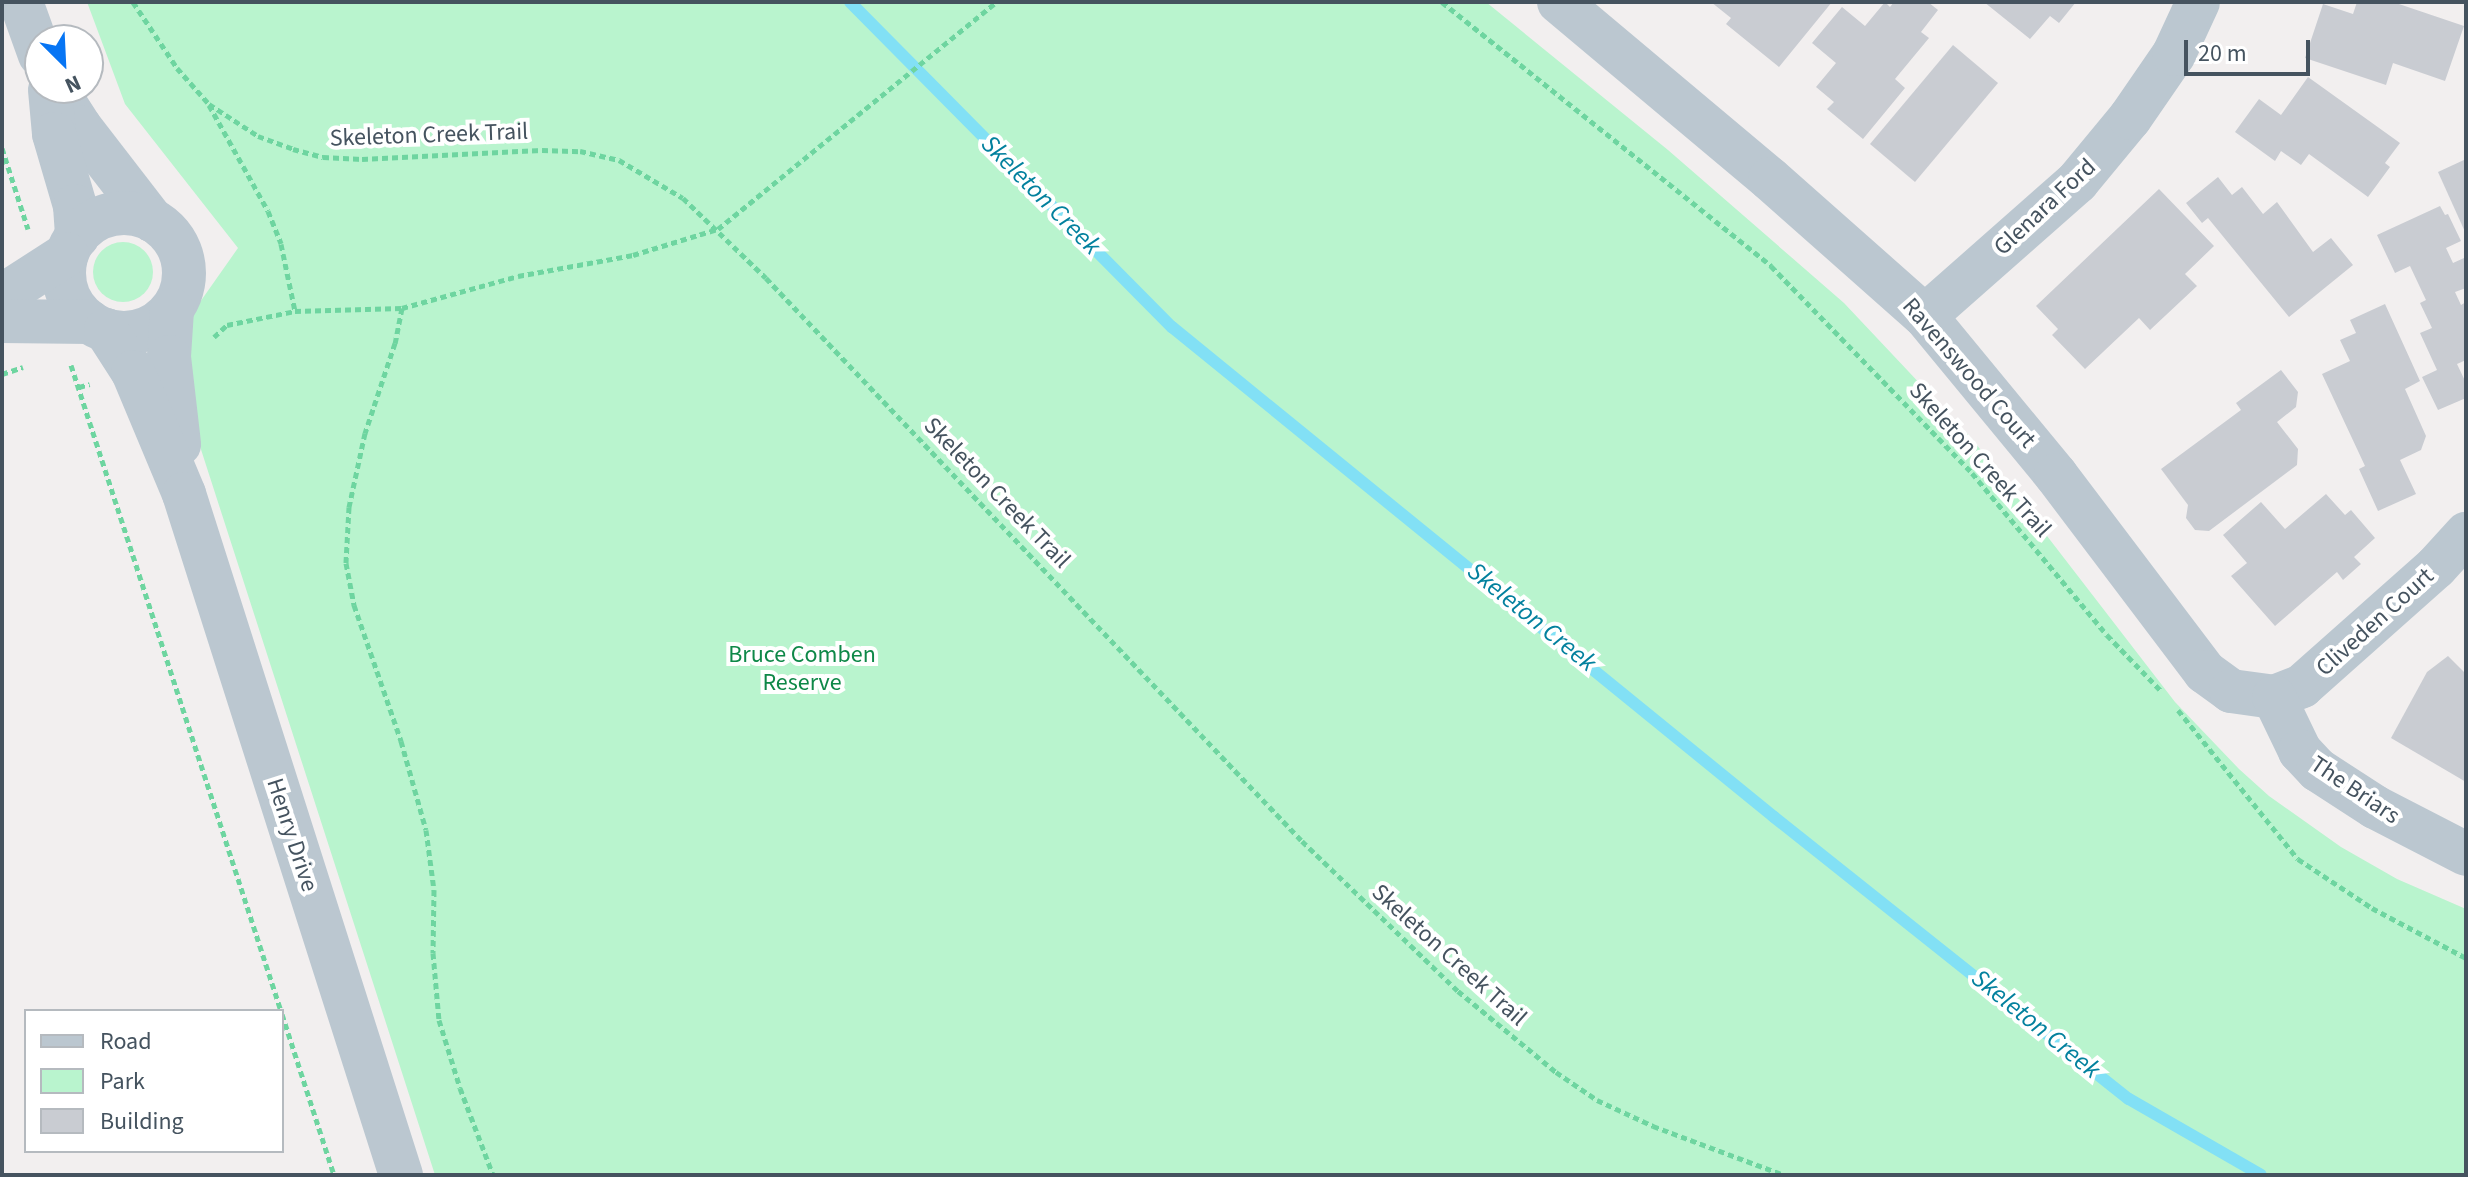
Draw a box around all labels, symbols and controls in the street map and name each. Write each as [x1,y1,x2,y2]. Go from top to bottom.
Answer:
north arrow [24,24,104,104]
scale bar [2188,24,2314,74]
text: 20 m [2198,36,2247,71]
text: N [60,67,86,102]
street label: Skeleton Creek Trail [329,117,529,153]
water label: Skeleton Creek [975,129,1107,261]
street label: Glenara Ford [1988,153,2102,261]
street label: Ravenswood Court [1896,292,2042,454]
street label: Skeleton Creek Trail [1903,377,2057,543]
street label: Skeleton Creek Trail [918,412,1076,574]
water label: Skeleton Creek [1461,556,1603,678]
street label: Cliveden Court [2310,562,2440,682]
park label: Bruce Comben Reserve [728,641,876,697]
street label: The Briars [2305,750,2405,830]
street label: Henry Drive [260,775,324,895]
street label: Skeleton Creek Trail [1366,878,1532,1032]
water label: Skeleton Creek [1965,963,2107,1085]
legend [24,1009,284,1153]
text: Road [100,1024,152,1059]
text: Park [100,1064,145,1099]
text: Building [100,1104,184,1139]

